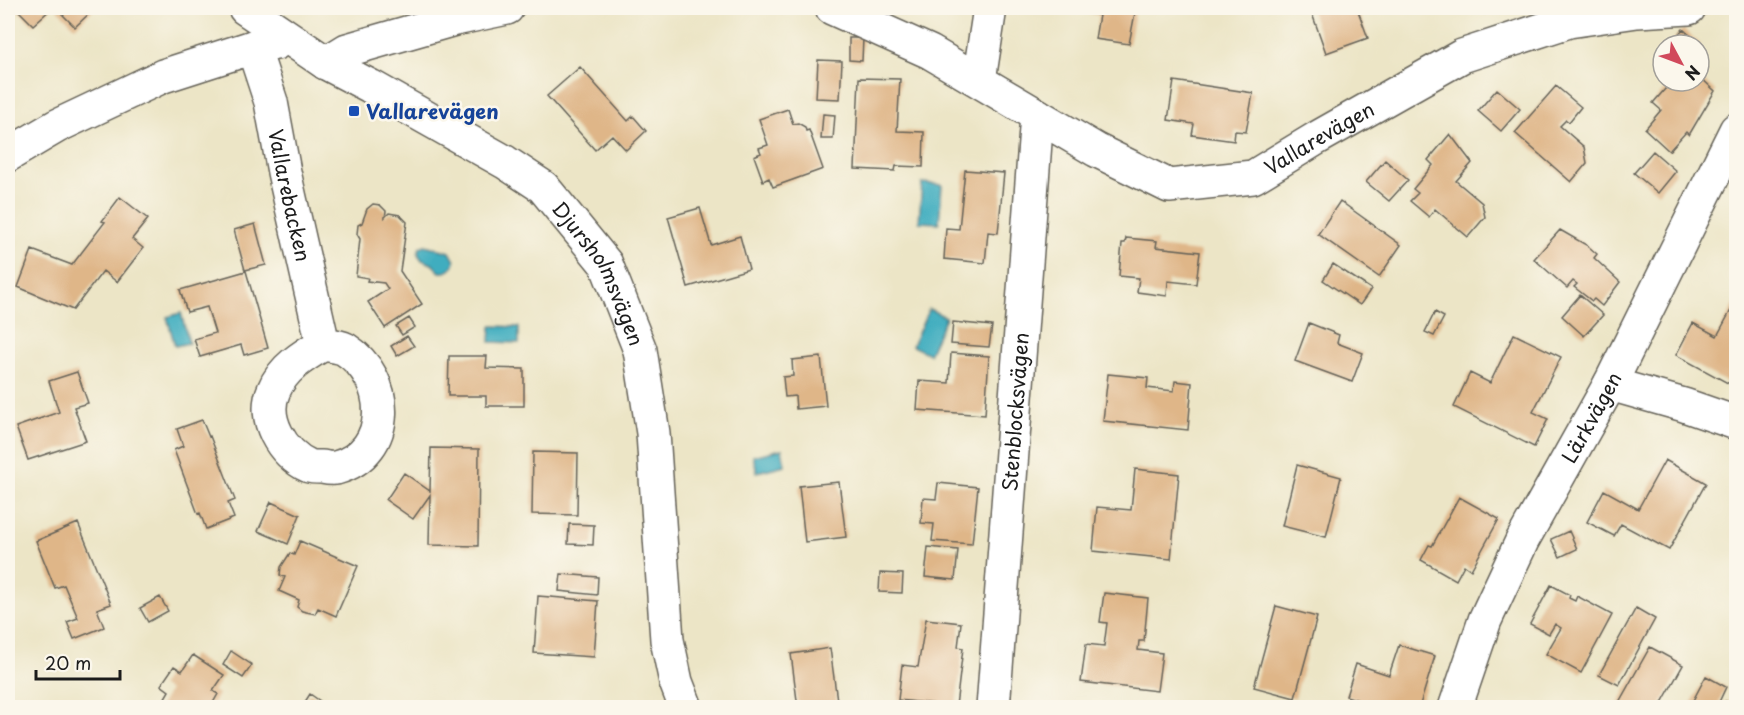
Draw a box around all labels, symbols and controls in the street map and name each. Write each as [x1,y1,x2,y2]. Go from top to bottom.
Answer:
north arrow [1651,33,1711,93]
text: N [1680,61,1706,86]
street label: Vallarevägen [1258,94,1380,182]
place label: Vallarevägen [366,96,499,126]
marker: Vallarevägen [347,104,361,118]
street label: Vallarebacken [261,126,319,264]
street label: Djursholmsvägen [545,195,652,350]
street label: Stenblocksvägen [994,331,1036,492]
street label: Lärkvägen [1554,367,1629,468]
scale bar [36,643,120,681]
text: 20 m [45,649,91,676]

